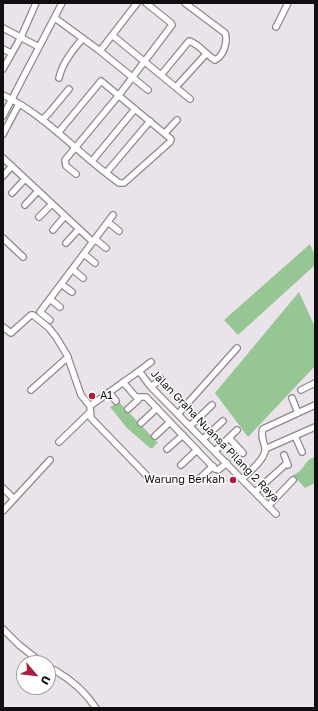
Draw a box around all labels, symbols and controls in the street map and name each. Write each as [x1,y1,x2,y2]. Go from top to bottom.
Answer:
street label: Jalan Graha Nuansa Pilang 2 Raya [148,367,282,505]
place label: A1 [100,389,113,403]
marker: A1 [87,391,97,401]
place label: Warung Berkah [144,473,225,487]
marker: Warung Berkah [228,475,238,485]
north arrow [16,655,56,695]
text: U [39,674,54,687]

